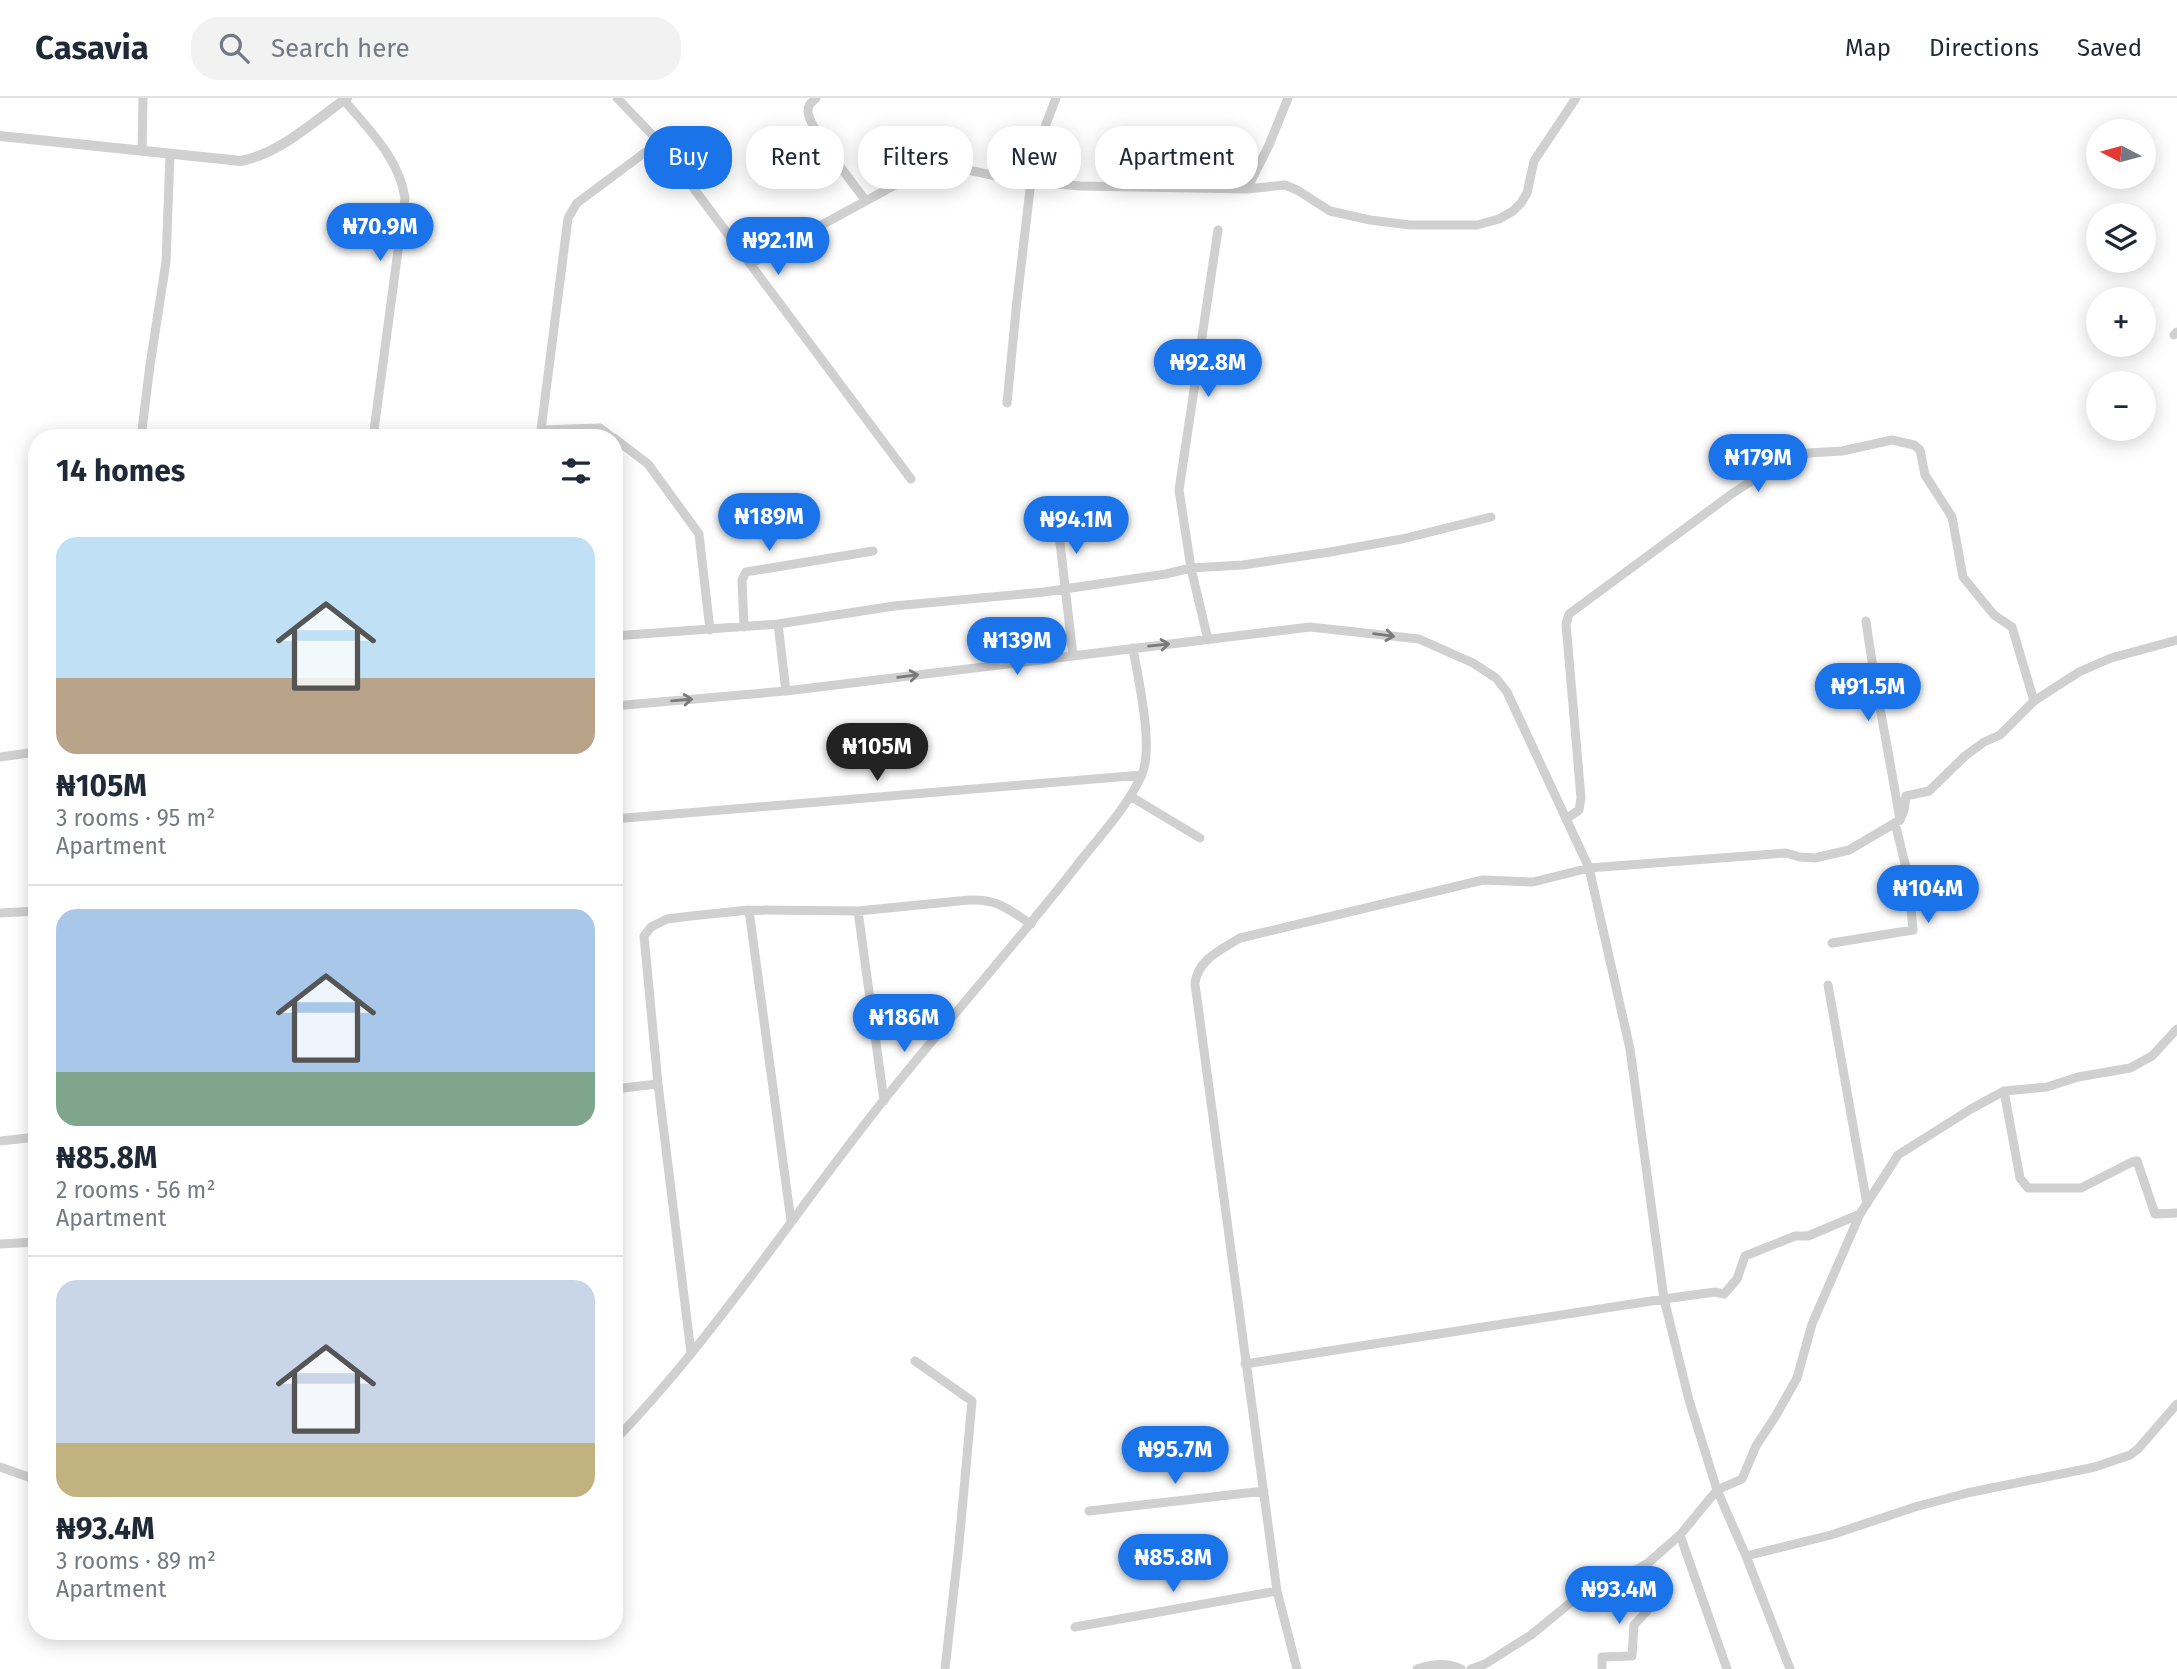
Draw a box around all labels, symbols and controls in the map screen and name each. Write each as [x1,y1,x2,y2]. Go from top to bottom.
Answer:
search box [191,17,681,80]
text: Casavia [35,28,149,68]
icon: search [215,29,253,67]
text: Search here [271,33,410,64]
text: Map [1845,34,1891,62]
text: Directions [1929,34,2039,62]
text: Saved [2077,34,2142,62]
north arrow [2086,119,2156,189]
map controls [2086,119,2156,441]
chip: Buy [644,126,732,189]
chip: Rent [746,126,844,189]
chip: Filters [858,126,973,189]
chip: New [987,126,1081,189]
chip: Apartment [1095,126,1258,189]
button: layers [2086,203,2156,273]
pin: ₦70.9M [323,204,437,263]
text: ₦70.9M [342,212,418,240]
pin: ₦92.1M [721,218,835,277]
text: ₦92.1M [742,226,814,254]
button: + [2086,287,2156,357]
pin: ₦92.8M [1151,340,1265,399]
text: ₦92.8M [1170,348,1246,376]
button: − [2086,371,2156,441]
pin: ₦179M [1709,434,1807,494]
text: ₦179M [1724,443,1792,471]
icon: filters [557,452,595,490]
text: 14 homes [56,453,185,489]
pin: ₦189M [720,494,818,553]
pin: ₦94.1M [1019,496,1133,556]
text: ₦189M [734,502,804,530]
text: ₦94.1M [1040,505,1112,533]
icon: home [263,583,389,709]
pin: ₦139M [968,618,1066,677]
text: ₦139M [983,626,1051,654]
one-way arrow [1373,629,1395,642]
one-way arrow [1147,639,1169,652]
pin: ₦91.5M [1811,664,1925,723]
one-way arrow [897,669,919,682]
text: ₦91.5M [1831,672,1905,700]
one-way arrow [670,693,693,706]
pin: ₦105M [828,724,926,783]
text: ₦105M [842,732,912,760]
text: ₦105M [56,768,147,804]
text: 3 rooms · 95 m² [56,804,215,832]
text: Apartment [56,832,166,860]
pin: ₦104M [1879,866,1977,925]
text: ₦104M [1893,874,1963,902]
icon: home [263,955,389,1081]
pin: ₦186M [855,995,953,1054]
text: ₦186M [869,1003,939,1031]
text: ₦85.8M [56,1140,157,1176]
text: 2 rooms · 56 m² [56,1176,215,1204]
text: Apartment [56,1204,166,1232]
icon: home [263,1326,389,1452]
pin: ₦95.7M [1118,1426,1232,1486]
text: ₦95.7M [1138,1435,1212,1463]
text: ₦93.4M [56,1511,155,1547]
pin: ₦85.8M [1116,1534,1230,1594]
text: ₦85.8M [1134,1543,1212,1571]
text: 3 rooms · 89 m² [56,1547,216,1575]
pin: ₦93.4M [1562,1566,1676,1626]
text: Apartment [56,1575,166,1603]
text: ₦93.4M [1581,1575,1657,1603]

